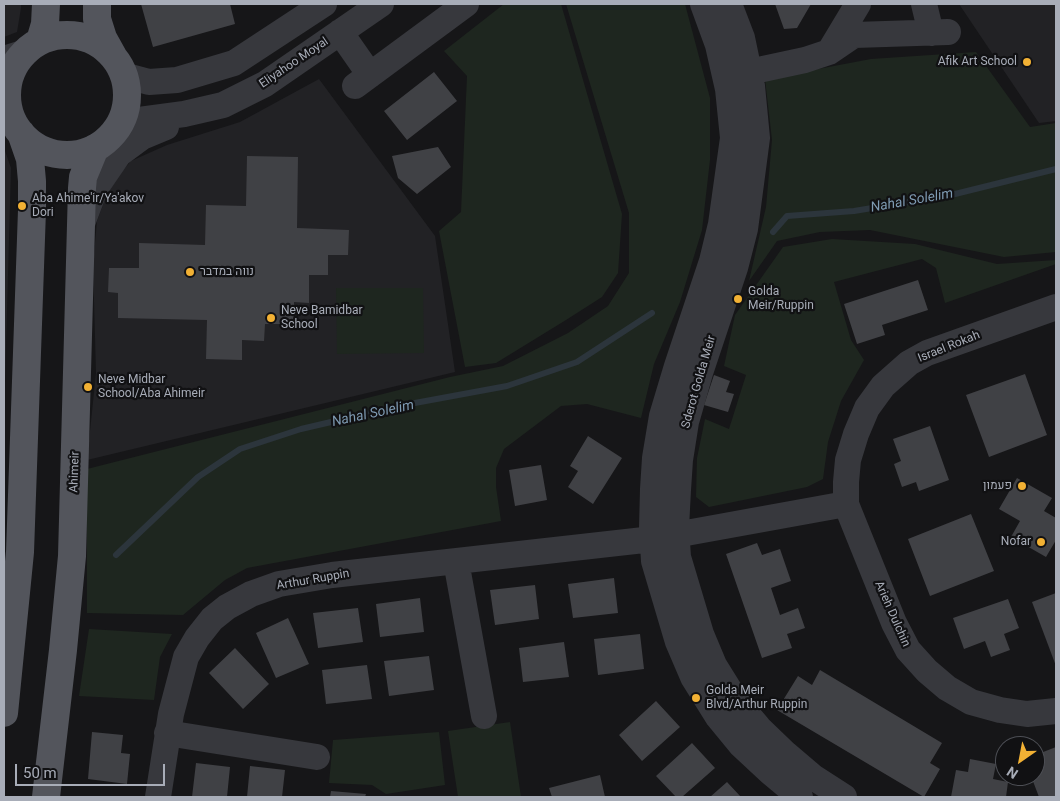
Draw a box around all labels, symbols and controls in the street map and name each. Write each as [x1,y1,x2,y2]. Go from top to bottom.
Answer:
street label: Eliyahoo Moyal [257,35,331,91]
place label: Afik Art School [938,55,1017,69]
marker: Afik Art School [1021,56,1033,68]
water label: Nahal Solelim [869,185,955,217]
place label: Aba Ahime'ir/Ya'akov Dori [32,192,144,220]
marker: Aba Ahime'ir/Ya'akov Dori [16,200,28,212]
place label: נווה במדבר [200,265,254,279]
marker: נווה במדבר [184,266,196,278]
place label: Golda Meir/Ruppin [748,285,814,313]
marker: Golda Meir/Ruppin [732,293,744,305]
place label: Neve Bamidbar School [281,304,362,332]
marker: Neve Bamidbar School [265,312,277,324]
street label: Israel Rokah [916,328,982,366]
street label: Sderot Golda Meir [679,334,719,430]
place label: Neve Midbar School/Aba Ahimeir [98,373,205,401]
marker: Neve Midbar School/Aba Ahimeir [82,381,94,393]
water label: Nahal Solelim [330,397,416,431]
street label: Ahimeir [67,451,83,493]
place label: פעמון [983,479,1012,493]
marker: פעמון [1016,480,1028,492]
place label: Nofar [1001,535,1031,549]
marker: Nofar [1035,536,1047,548]
street label: Arthur Ruppin [276,567,350,593]
street label: Arieh Dulchin [871,579,913,649]
place label: Golda Meir Blvd/Arthur Ruppin [706,684,807,712]
marker: Golda Meir Blvd/Arthur Ruppin [690,692,702,704]
north arrow [995,736,1045,786]
scale bar [18,754,168,786]
text: N [1004,763,1021,782]
text: 50 m [23,764,57,782]

